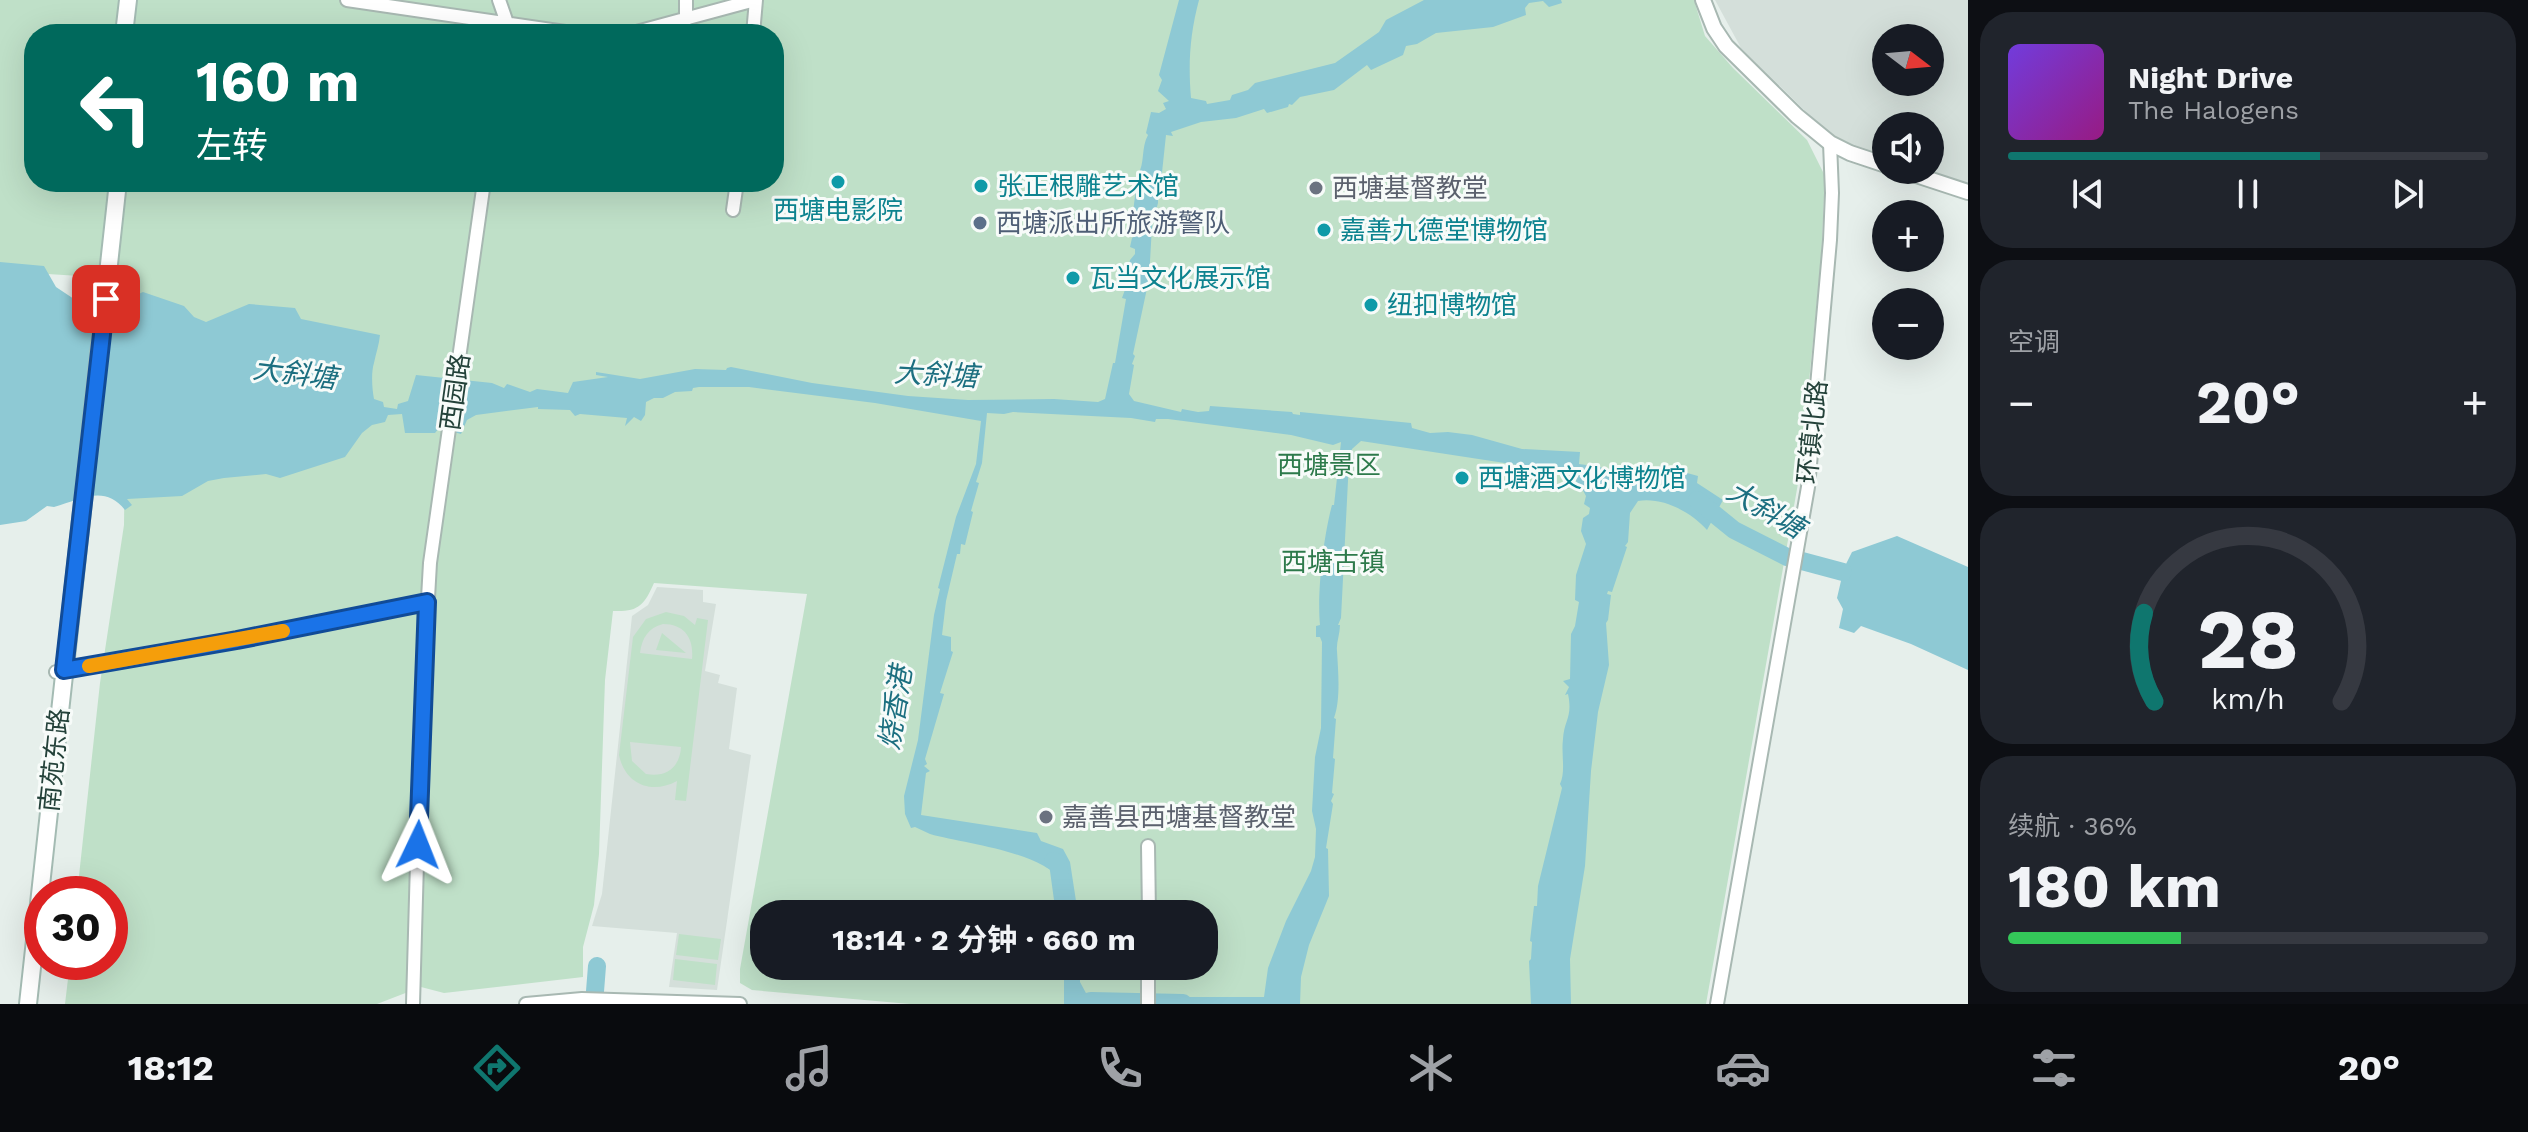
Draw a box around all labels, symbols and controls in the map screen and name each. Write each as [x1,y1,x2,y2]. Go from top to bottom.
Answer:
north arrow [1872,24,1944,96]
map controls [1872,24,1944,360]
text: 160 m [196,49,359,115]
icon: left [64,56,168,160]
text: Night Drive [2128,60,2293,95]
text: The Halogens [2128,95,2299,125]
button: sound [1872,112,1944,184]
text: 左转 [196,125,268,167]
place label: 张正根雕艺术馆 [997,171,1179,201]
icon: previous [2066,172,2110,216]
icon: pause [2226,172,2270,216]
icon: next [2386,172,2430,216]
marker: 西塘电影院 [829,173,847,191]
place label: 西塘基督教堂 [1332,173,1488,203]
marker: 张正根雕艺术馆 [972,177,990,195]
marker: 西塘基督教堂 [1307,179,1325,197]
place label: 西塘电影院 [773,195,903,225]
button: + [1872,200,1944,272]
place label: 西塘派出所旅游警队 [996,208,1230,238]
marker: 西塘派出所旅游警队 [971,214,989,232]
place label: 嘉善九德堂博物馆 [1340,215,1548,245]
marker: 嘉善九德堂博物馆 [1315,221,1333,239]
place label: 瓦当文化展示馆 [1089,263,1271,293]
pin [72,265,140,333]
marker: 瓦当文化展示馆 [1064,269,1082,287]
icon: arrive [84,277,128,321]
button: − [1872,288,1944,360]
place label: 纽扣博物馆 [1387,290,1517,320]
marker: 纽扣博物馆 [1362,296,1380,314]
text: 空调 [2008,327,2060,357]
street label: 西园路 [435,351,475,433]
water label: 大斜塘 [251,352,343,395]
water label: 大斜塘 [893,356,983,393]
text: 20° [2196,367,2300,438]
text: − [2008,377,2035,429]
text: + [2461,377,2488,429]
street label: 环镇北路 [1792,379,1832,485]
park label: 西塘景区 [1277,450,1381,480]
place label: 西塘酒文化博物馆 [1478,463,1686,493]
marker: 西塘酒文化博物馆 [1453,469,1471,487]
water label: 大斜塘 [1721,474,1814,547]
park label: 西塘古镇 [1281,547,1385,577]
text: 28 [2197,591,2299,688]
water label: 烧香港 [873,660,919,752]
text: km/h [2211,682,2285,716]
street label: 南苑东路 [34,707,74,813]
place label: 嘉善县西塘基督教堂 [1062,802,1296,832]
position arrow [376,803,460,887]
marker: 嘉善县西塘基督教堂 [1037,808,1055,826]
text: 续航 · 36% [2008,811,2137,841]
text: 180 km [2008,851,2221,922]
speed limit sign: 30 [24,876,128,980]
text: 18:14 · 2 分钟 · 660 m [832,922,1136,957]
icon: directions [469,1040,525,1096]
icon: music [781,1040,837,1096]
icon: phone [1092,1040,1148,1096]
icon: climate [1403,1040,1459,1096]
icon: car [1715,1040,1771,1096]
icon: filters [2026,1040,2082,1096]
text: 18:12 [128,1047,214,1089]
text: 20° [2338,1047,2400,1089]

